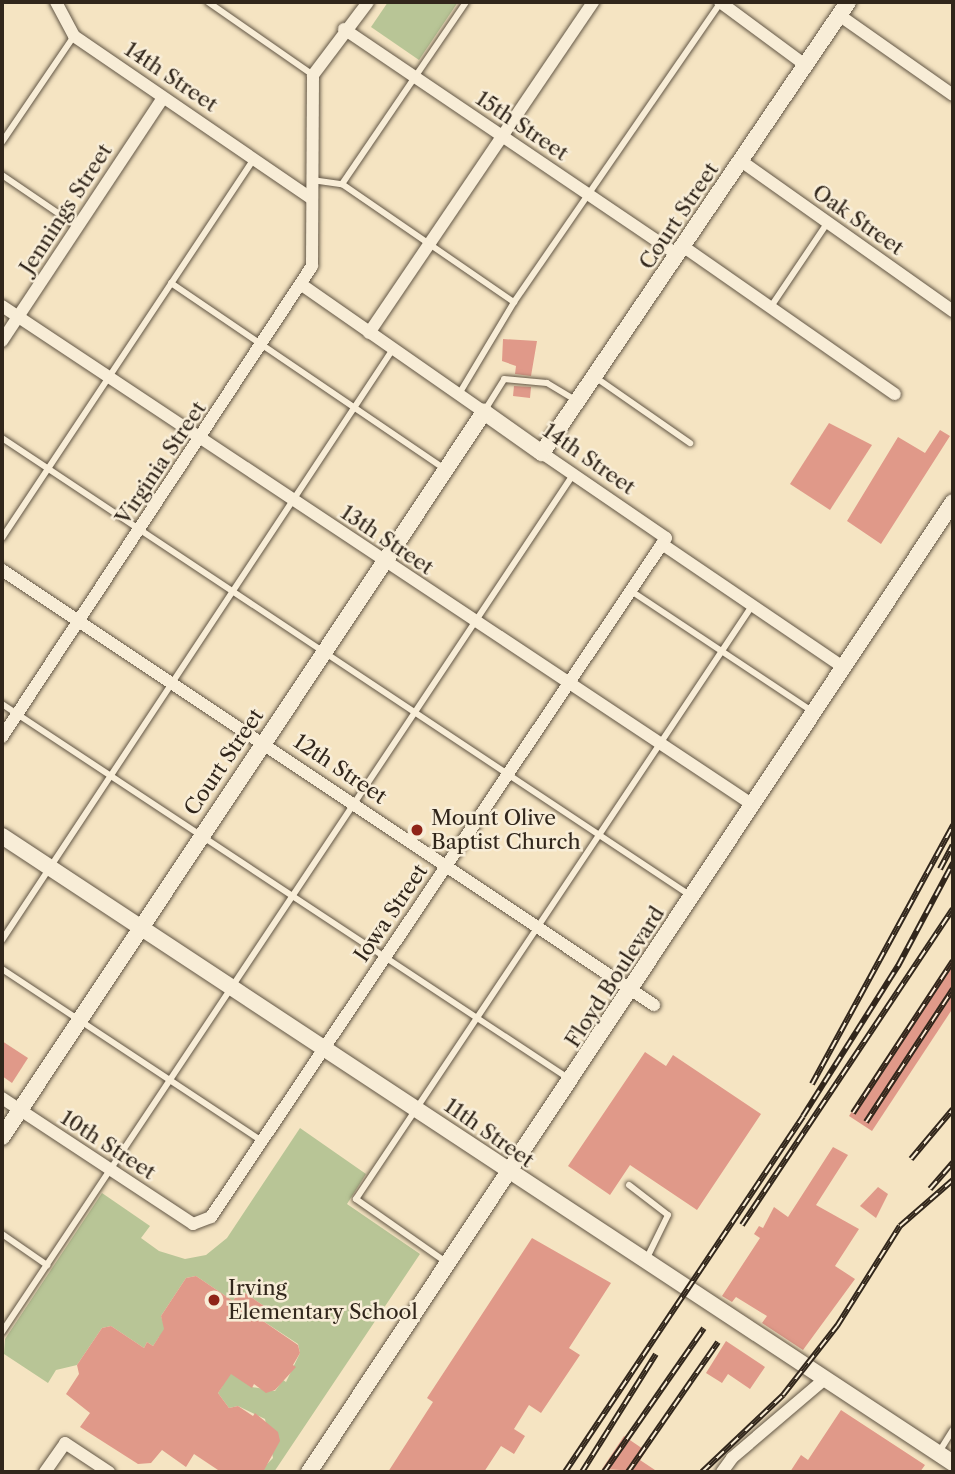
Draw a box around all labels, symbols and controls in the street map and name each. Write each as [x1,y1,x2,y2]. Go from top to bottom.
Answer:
street label: 14th Street [120,37,222,117]
street label: 15th Street [471,86,573,166]
street label: Jennings Street [15,139,117,279]
street label: Court Street [634,158,724,274]
street label: Oak Street [807,179,909,261]
street label: Virginia Street [110,396,212,530]
street label: 14th Street [538,418,640,500]
street label: 13th Street [336,500,438,580]
street label: Court Street [179,704,269,820]
street label: 12th Street [289,729,391,809]
place label: Mount Olive Baptist Church [431,805,581,855]
marker: Mount Olive Baptist Church [409,822,425,838]
street label: Iowa Street [349,859,433,967]
street label: Floyd Boulevard [560,902,670,1052]
street label: 11th Street [439,1093,539,1173]
street label: 10th Street [56,1105,160,1185]
place label: Irving Elementary School [228,1275,418,1325]
marker: Irving Elementary School [206,1292,222,1308]

